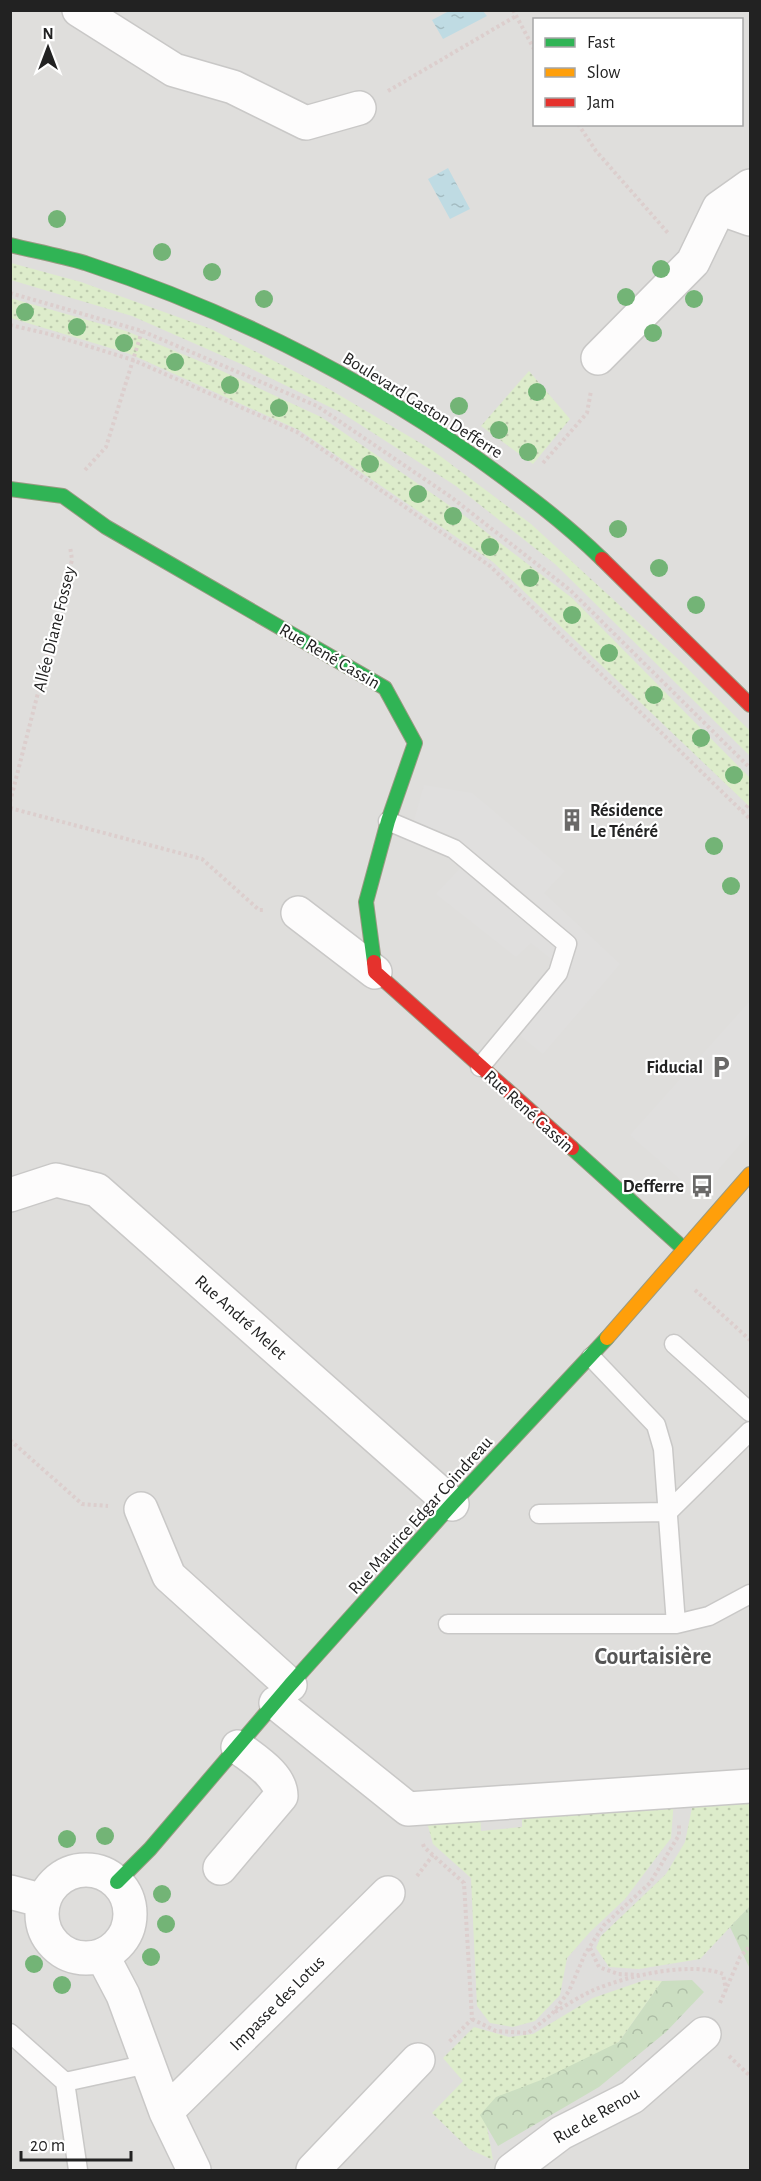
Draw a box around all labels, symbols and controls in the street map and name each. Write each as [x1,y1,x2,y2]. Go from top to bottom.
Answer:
north arrow [18,18,78,78]
legend [533,18,743,126]
text: N [42,26,54,42]
text: Fast [587,34,615,52]
text: Slow [587,64,620,82]
text: Jam [587,94,615,112]
street label: Boulevard Gaston Defferre [339,349,505,462]
street label: Allée Diane Fossey [31,564,79,694]
street label: Rue René Cassin [276,621,383,693]
place label: Résidence Le Ténéré [590,802,663,841]
building icon: Résidence Le Ténéré [559,807,585,833]
parking icon: Fiducial [708,1054,734,1080]
place label: Fiducial [646,1059,703,1077]
street label: Rue René Cassin [480,1067,576,1156]
bus stop icon: Defferre [689,1173,715,1199]
place label: Defferre [623,1178,684,1196]
street label: Rue André Melet [191,1272,290,1364]
street label: Rue Maurice Edgar Coindreau [345,1433,496,1598]
district label: Courtaisière [594,1645,712,1669]
street label: Impasse des Lotus [227,1953,329,2055]
street label: Rue de Renou [551,2084,642,2148]
scale bar [21,2124,130,2162]
text: 20 m [30,2137,65,2155]

